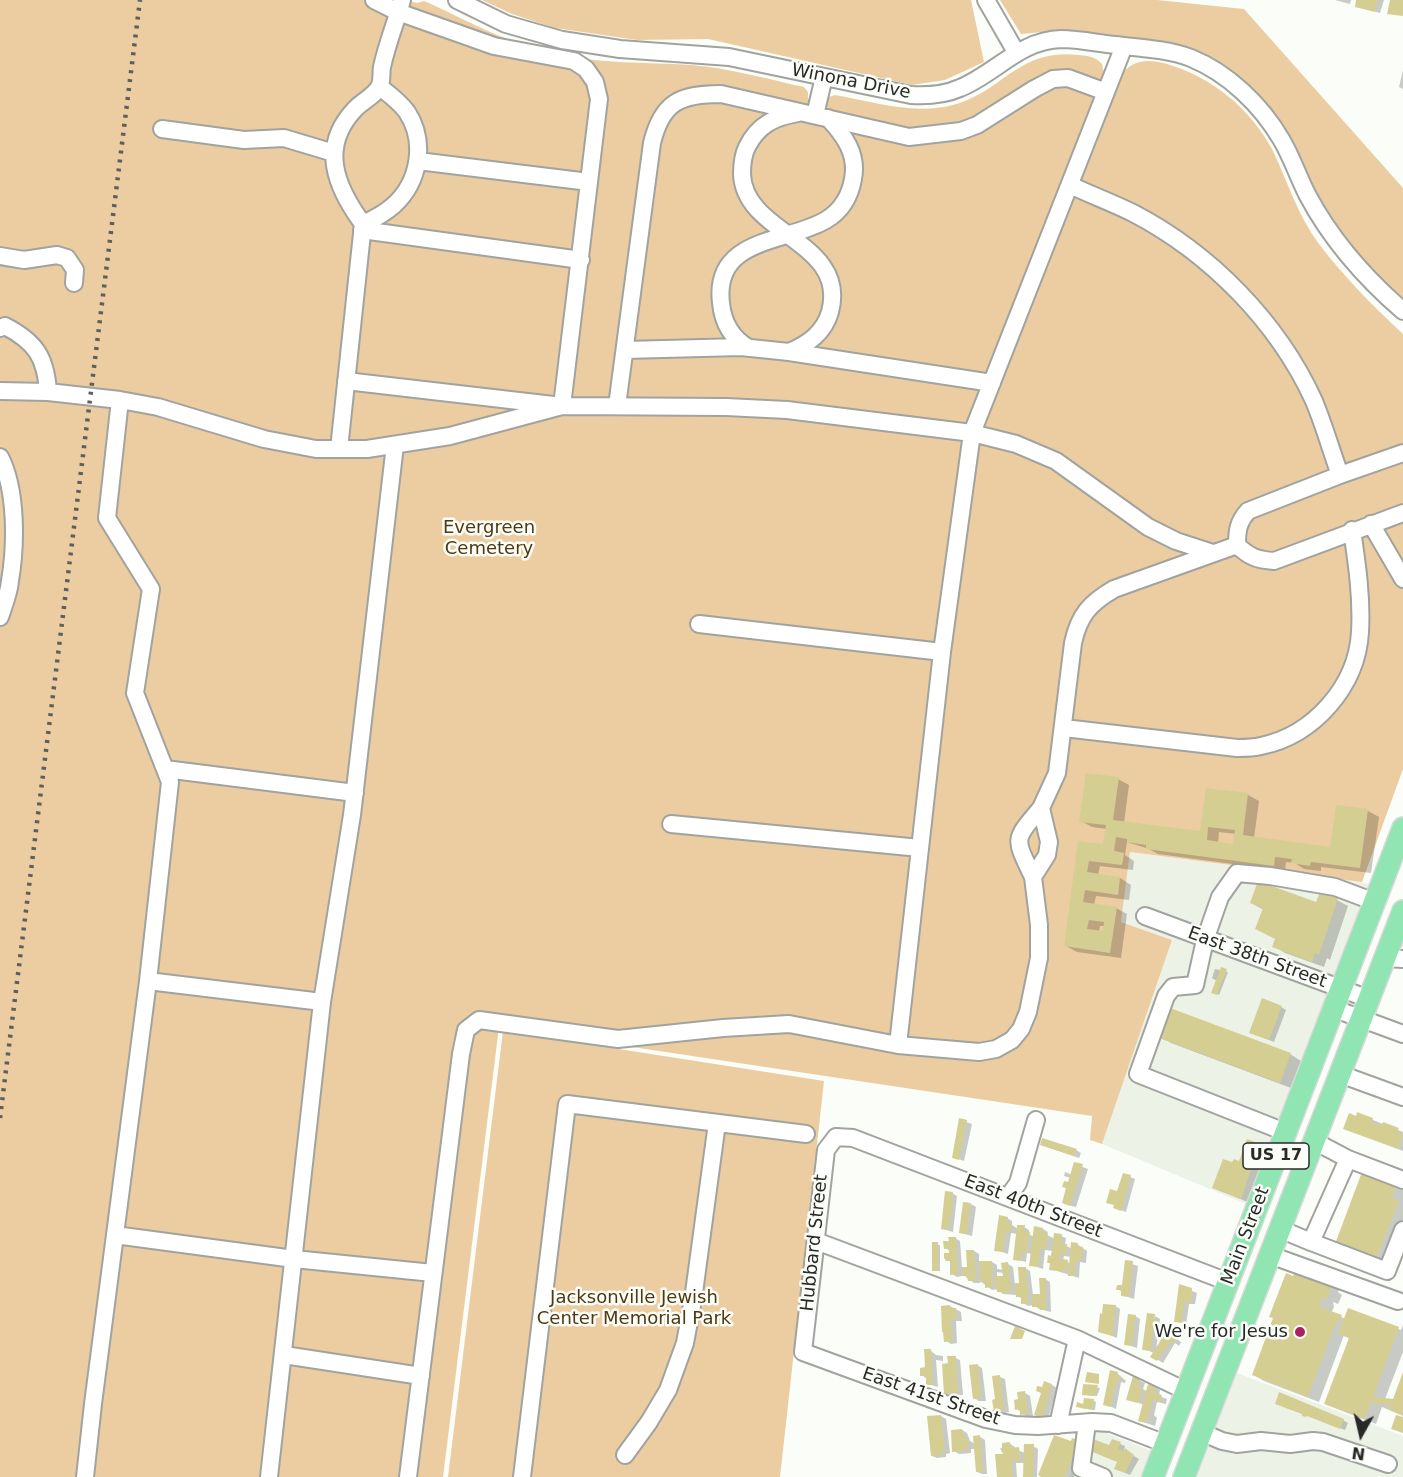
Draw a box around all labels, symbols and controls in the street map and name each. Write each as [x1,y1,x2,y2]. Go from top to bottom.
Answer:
street label: Winona Drive [790,60,912,104]
park label: Evergreen Cemetery [443,517,535,560]
street label: East 38th Street [1185,923,1329,993]
road number: US 17 [1243,1143,1309,1169]
street label: East 40th Street [961,1171,1105,1243]
street label: Hubbard Street [797,1173,833,1313]
street label: Main Street [1217,1184,1275,1288]
park label: Jacksonville Jewish Center Memorial Park [537,1287,731,1330]
place label: We're for Jesus [1154,1321,1288,1343]
marker: We're for Jesus [1293,1325,1307,1339]
street label: East 41st Street [859,1363,1003,1431]
north arrow [1331,1405,1391,1465]
text: N [1350,1443,1366,1464]

